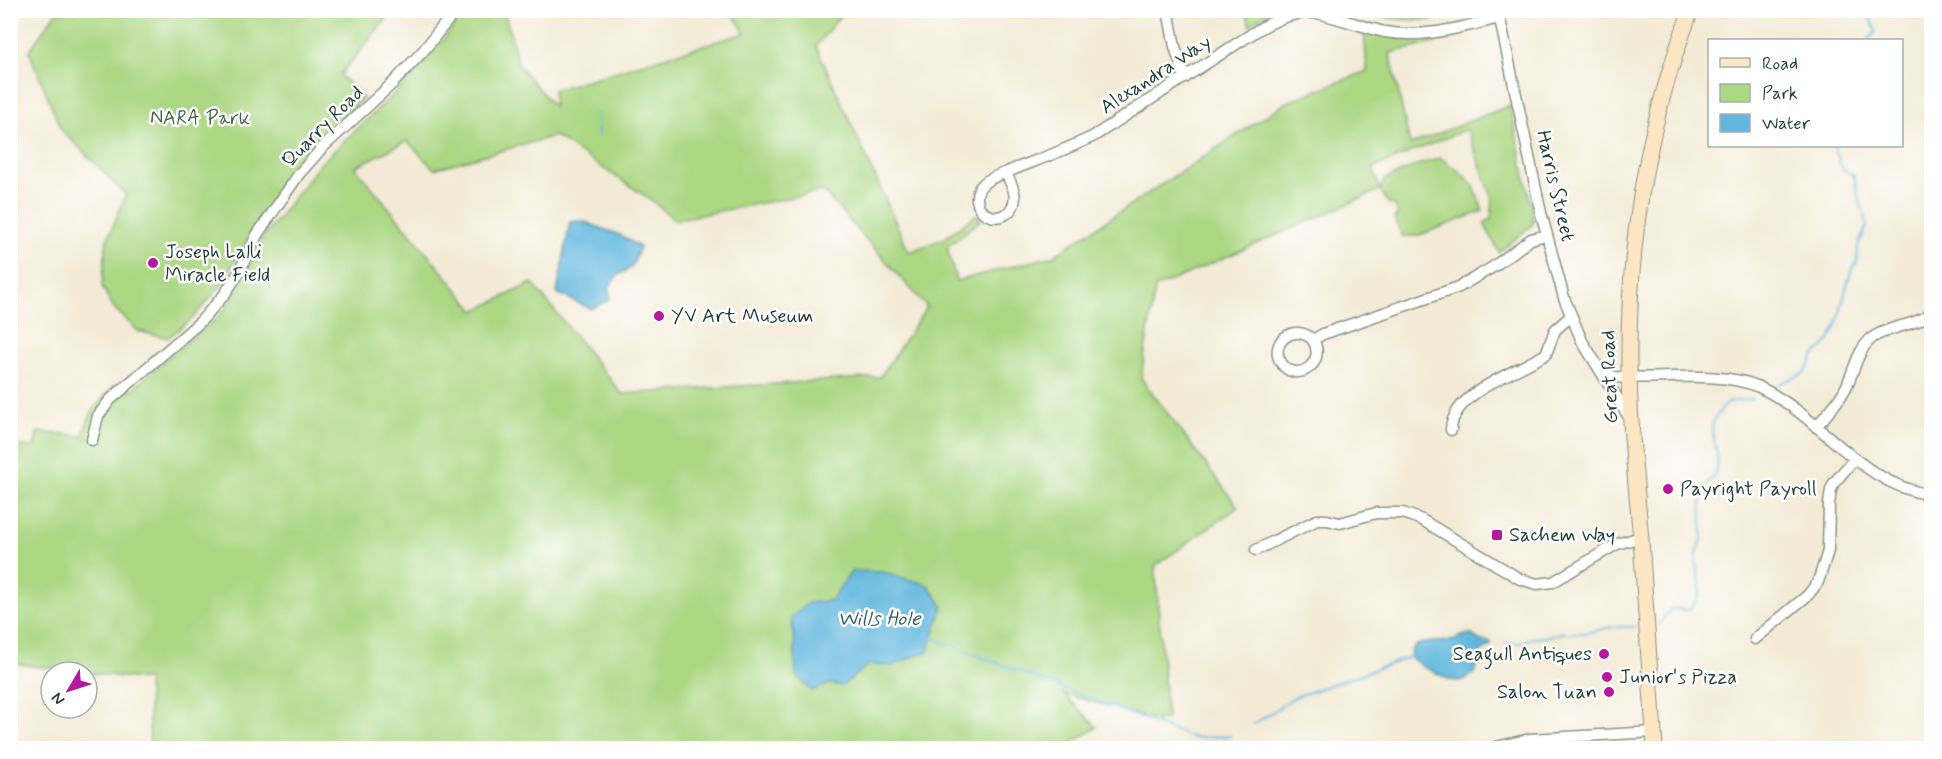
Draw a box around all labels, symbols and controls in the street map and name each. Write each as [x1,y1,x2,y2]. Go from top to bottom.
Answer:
street label: Alexandra Way [1095,29,1217,121]
legend [1708,39,1903,147]
text: Road [1762,52,1798,76]
street label: Quarry Road [276,80,370,174]
text: Park [1762,82,1798,106]
park label: NARA Park [150,105,250,132]
text: Water [1762,112,1811,136]
street label: Harris Street [1529,128,1581,244]
place label: Joseph Lalli Miracle Field [165,239,270,289]
marker: Joseph Lalli Miracle Field [146,256,160,270]
place label: YV Art Museum [671,303,813,330]
marker: YV Art Museum [652,309,666,323]
street label: Great Road [1595,330,1625,424]
place label: Payright Payroll [1680,476,1817,503]
marker: Payright Payroll [1661,482,1675,496]
place label: Sachem Way [1509,522,1615,549]
marker: Sachem Way [1490,528,1504,542]
water label: Wills Hole [838,605,922,633]
place label: Seagull Antiques [1453,641,1592,670]
marker: Seagull Antiques [1597,647,1611,661]
north arrow [39,660,99,720]
place label: Junior's Pizza [1619,664,1737,691]
marker: Junior's Pizza [1600,670,1614,684]
place label: Salon Tuan [1497,679,1597,706]
marker: Salon Tuan [1602,685,1616,699]
text: N [47,688,70,709]

